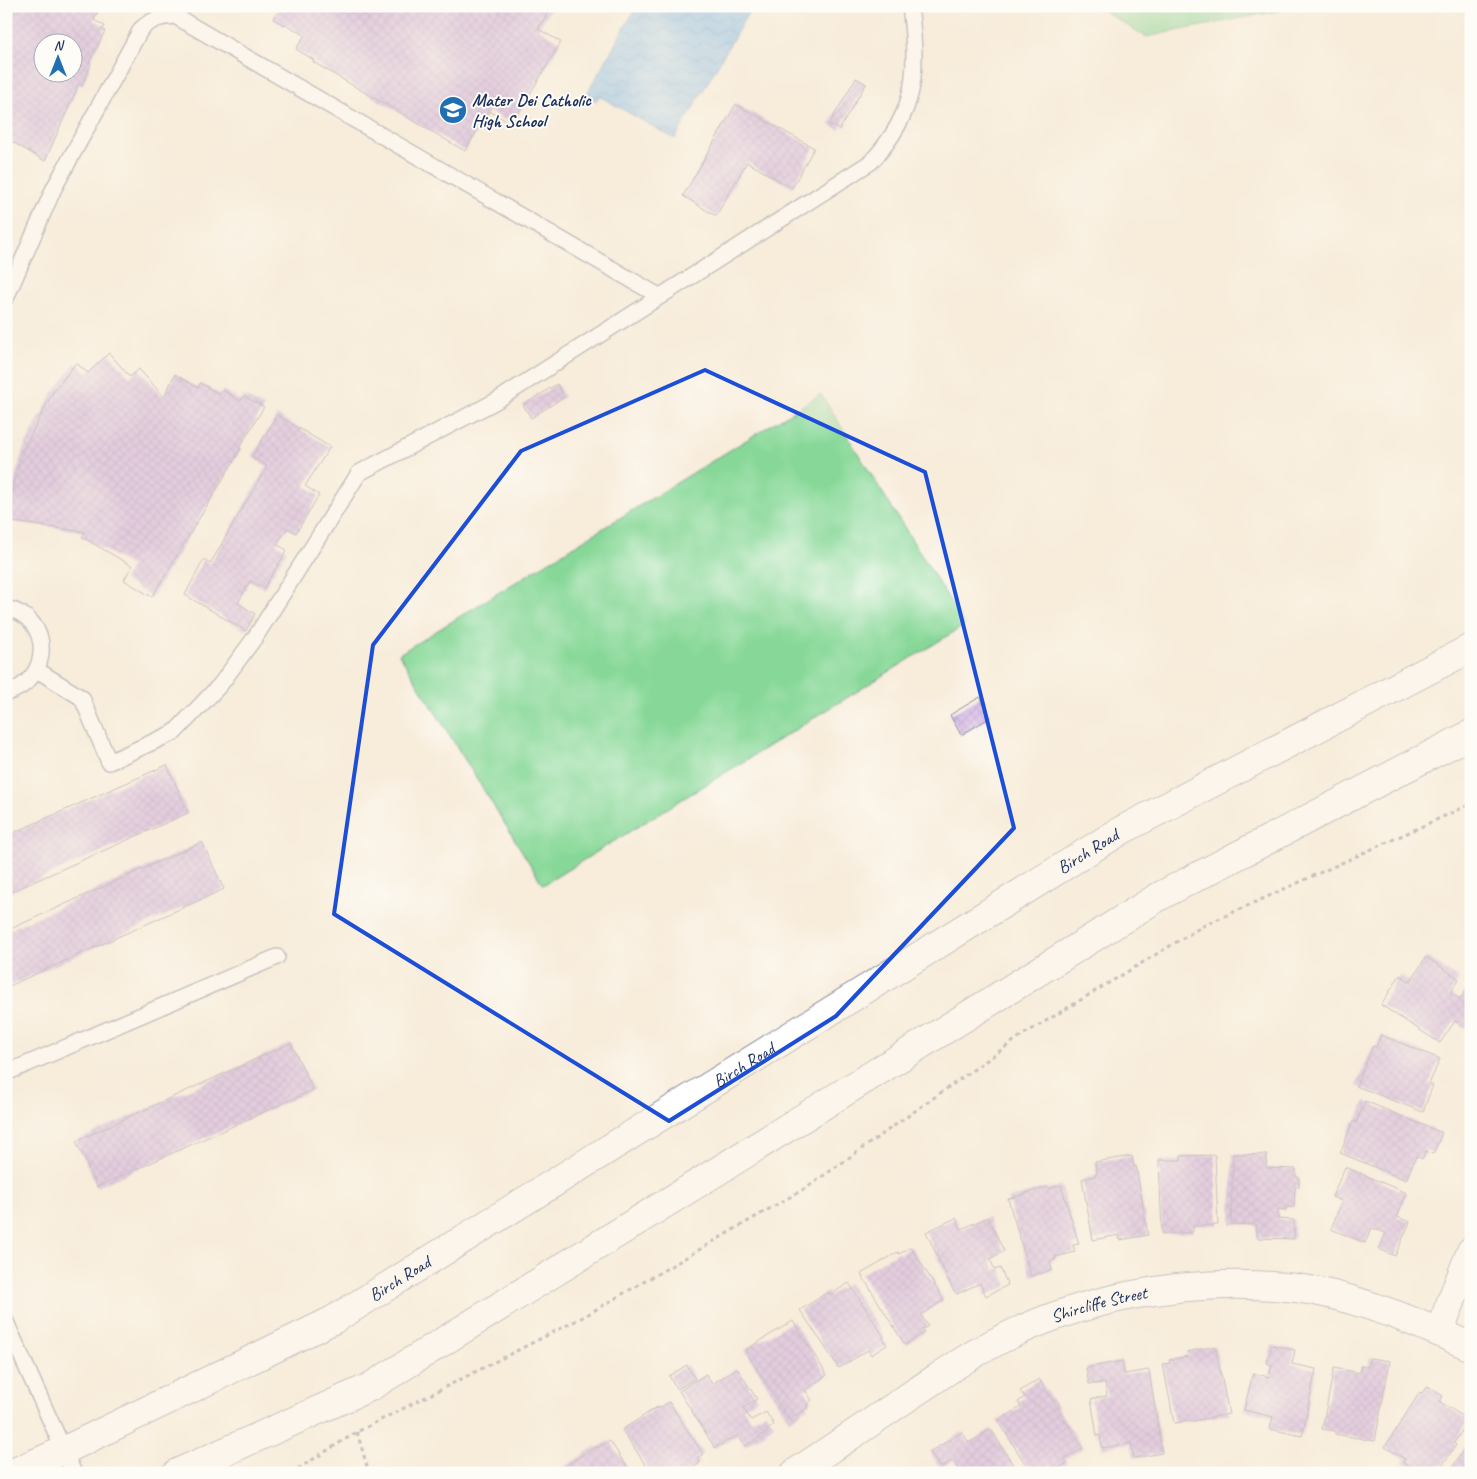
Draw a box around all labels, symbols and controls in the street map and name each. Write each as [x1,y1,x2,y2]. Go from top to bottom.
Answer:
north arrow [32,32,82,82]
text: N [54,37,65,54]
place label: Mater Dei Catholic High School [472,89,592,132]
school or university icon: Mater Dei Catholic High School [438,95,468,125]
street label: Birch Road [1053,822,1125,879]
street label: Birch Road [709,1036,781,1092]
street label: Birch Road [365,1250,437,1306]
street label: Shircliffe Street [1048,1281,1151,1328]

